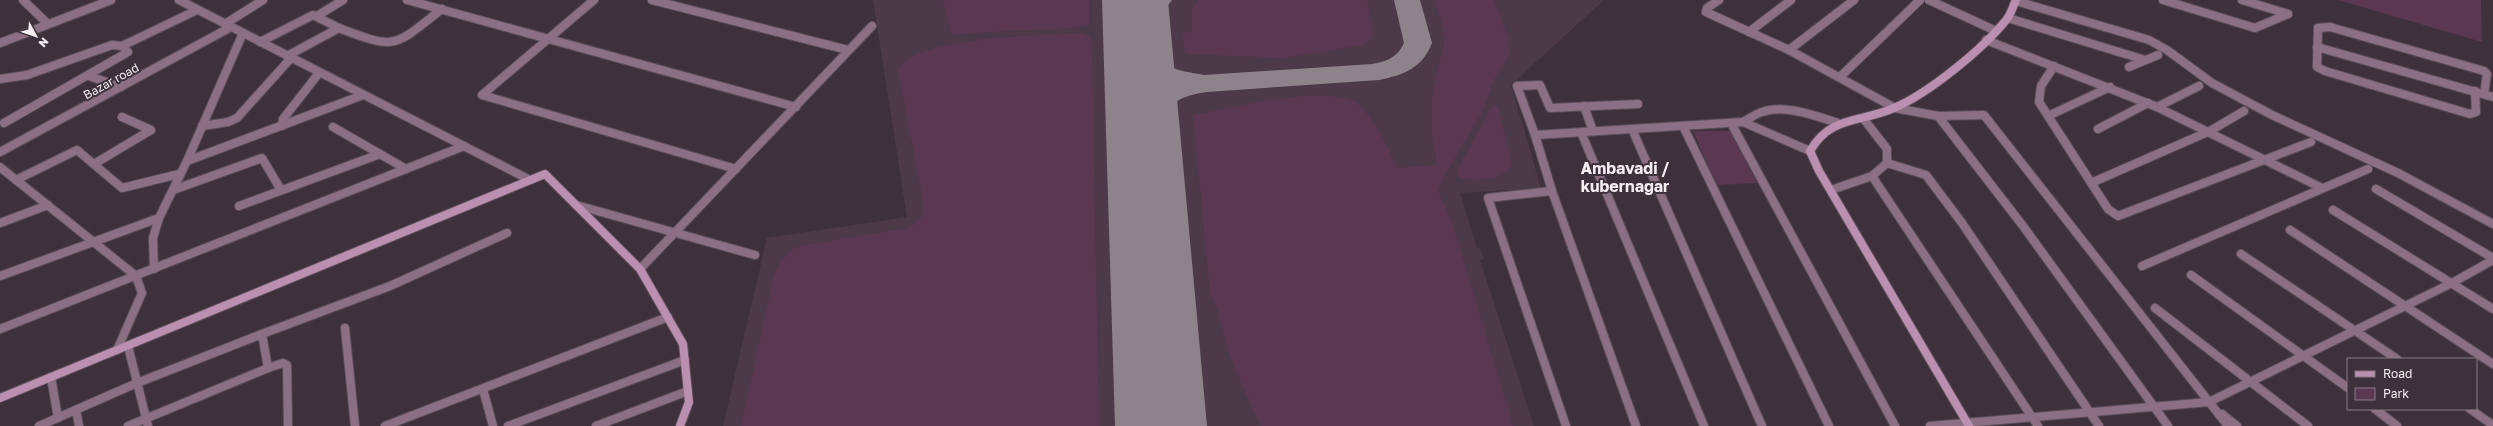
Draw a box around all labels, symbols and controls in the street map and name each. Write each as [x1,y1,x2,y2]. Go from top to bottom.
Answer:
north arrow [16,16,56,56]
text: N [36,35,52,50]
street label: Bazar road [81,60,141,102]
district label: Ambavadi / kubernagar [1581,158,1670,196]
legend [2347,358,2477,410]
text: Road [2383,366,2412,381]
text: Park [2383,386,2409,401]

